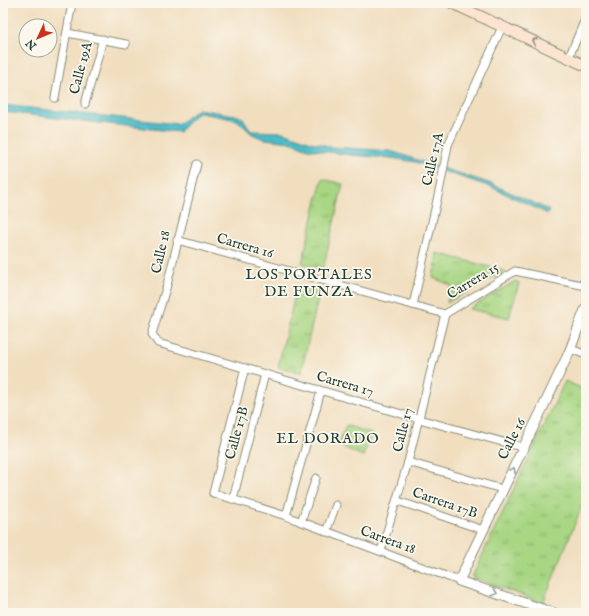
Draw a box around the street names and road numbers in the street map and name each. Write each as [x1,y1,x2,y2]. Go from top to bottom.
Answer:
street label: Calle 19A [65,39,97,96]
street label: Calle 17A [418,130,448,188]
street label: Calle 18 [147,229,175,275]
street label: Carrera 16 [215,229,276,263]
street label: Carrera 15 [444,259,502,303]
street label: Carrera 17 [314,367,376,401]
street label: Calle 17B [221,405,253,461]
street label: Calle 17 [389,406,417,454]
street label: Calle 16 [494,414,531,463]
street label: Carrera 17B [410,483,480,523]
street label: Carrera 18 [358,522,418,558]

